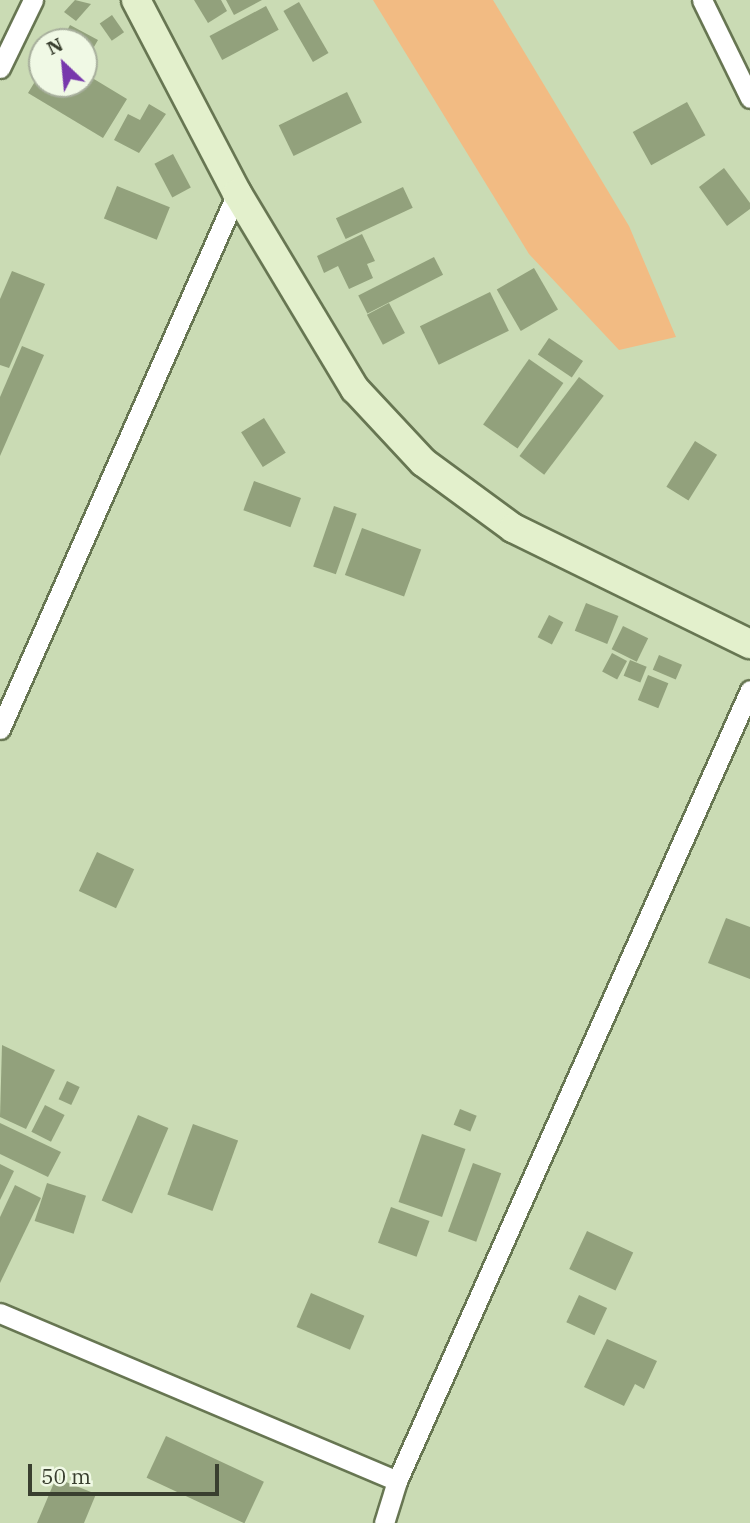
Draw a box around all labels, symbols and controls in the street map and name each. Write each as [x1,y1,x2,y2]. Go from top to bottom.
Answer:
north arrow [28,28,98,98]
text: N [43,32,67,60]
scale bar [32,1450,222,1494]
text: 50 m [41,1462,91,1490]

